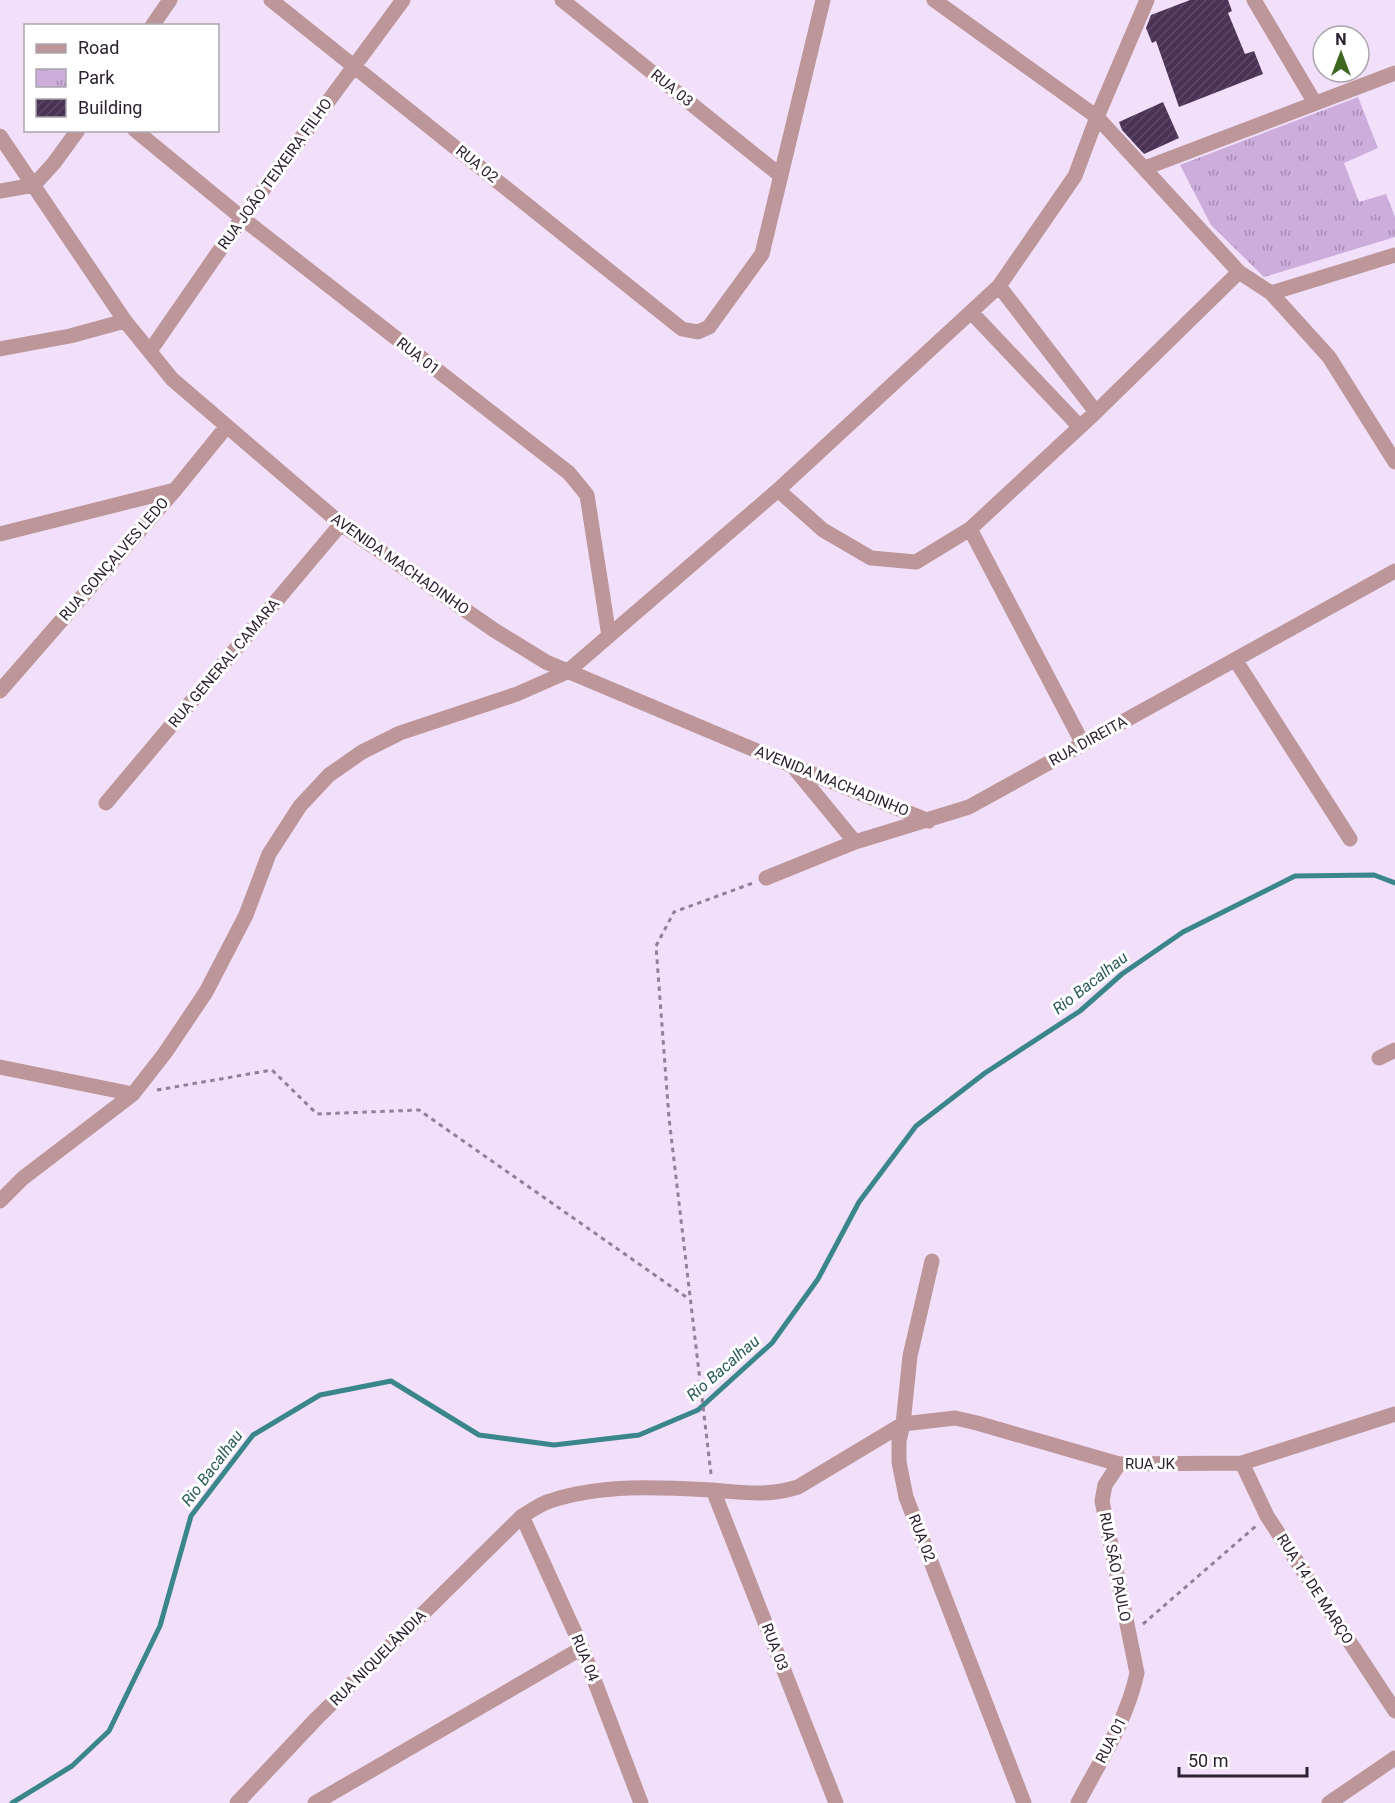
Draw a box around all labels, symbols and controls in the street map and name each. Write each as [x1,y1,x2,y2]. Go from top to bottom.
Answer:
legend [24,24,219,132]
north arrow [1311,24,1371,84]
text: N [1335,30,1347,49]
text: Road [78,37,119,58]
street label: RUA 03 [647,66,697,110]
text: Park [78,67,115,88]
street label: RUA JOÃO TEIXEIRA FILHO [214,95,336,253]
text: Building [78,97,142,118]
street label: RUA 02 [452,142,502,186]
street label: RUA 01 [393,334,443,378]
street label: RUA GONÇALVES LEDO [56,494,172,624]
street label: AVENIDA MACHADINHO [328,510,472,618]
street label: RUA GENERAL CAMARA [165,595,283,731]
street label: RUA DIREITA [1046,712,1130,770]
street label: AVENIDA MACHADINHO [753,742,911,820]
water label: Rio Bacalhau [1049,947,1132,1018]
water label: Rio Bacalhau [683,1331,764,1405]
water label: Rio Bacalhau [177,1426,247,1510]
street label: RUA JK [1125,1455,1176,1473]
street label: RUA SÃO PAULO [1096,1511,1134,1623]
street label: RUA 02 [905,1512,939,1564]
street label: RUA 14 DE MARÇO [1273,1531,1357,1647]
street label: RUA NIQUELÂNDIA [326,1606,430,1710]
street label: RUA 03 [758,1621,792,1673]
street label: RUA 04 [567,1632,603,1685]
street label: RUA 01 [1092,1714,1130,1766]
scale bar [1179,1740,1306,1778]
text: 50 m [1188,1750,1228,1771]

